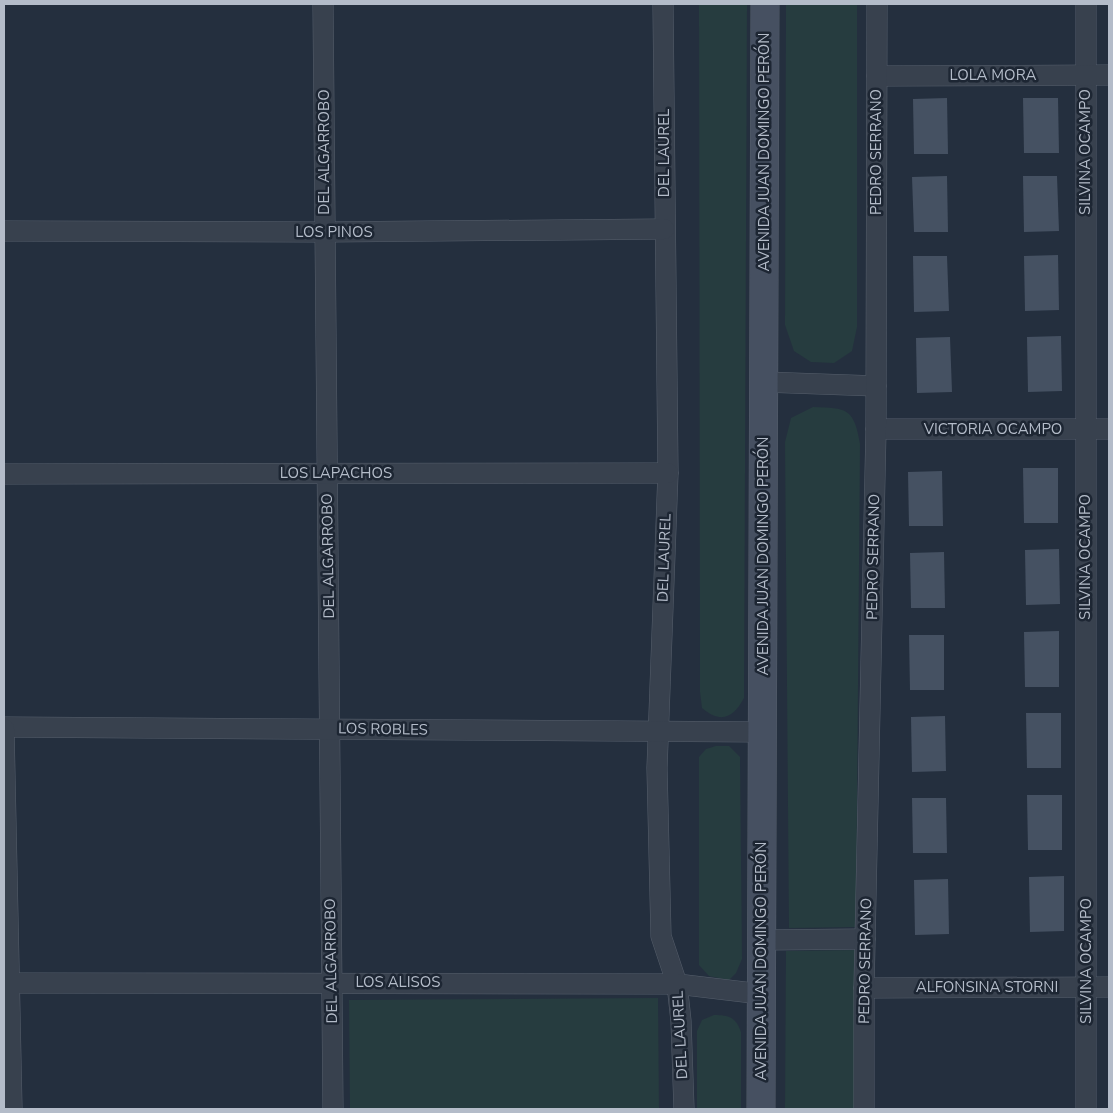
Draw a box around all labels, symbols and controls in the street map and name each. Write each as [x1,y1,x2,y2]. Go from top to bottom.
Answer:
street label: AVENIDA JUAN DOMINGO PERÓN [753,33,774,271]
street label: LOLA MORA [950,65,1036,85]
street label: DEL ALGARROBO [314,89,334,215]
street label: PEDRO SERRANO [866,89,886,215]
street label: SILVINA OCAMPO [1075,89,1095,215]
street label: DEL LAUREL [654,109,674,197]
street label: LOS PINOS [295,222,373,242]
street label: VICTORIA OCAMPO [923,419,1062,439]
street label: AVENIDA JUAN DOMINGO PERÓN [752,437,773,675]
street label: LOS LAPACHOS [280,463,392,483]
street label: DEL ALGARROBO [317,493,339,619]
street label: PEDRO SERRANO [862,494,884,620]
street label: SILVINA OCAMPO [1075,494,1095,620]
street label: DEL LAUREL [652,513,676,603]
street label: LOS ROBLES [338,718,428,740]
street label: AVENIDA JUAN DOMINGO PERÓN [750,842,771,1080]
street label: DEL ALGARROBO [320,898,342,1024]
street label: PEDRO SERRANO [854,898,876,1024]
street label: SILVINA OCAMPO [1076,898,1096,1024]
street label: LOS ALISOS [355,972,441,992]
street label: ALFONSINA STORNI [916,977,1058,997]
street label: DEL LAUREL [668,990,692,1080]

